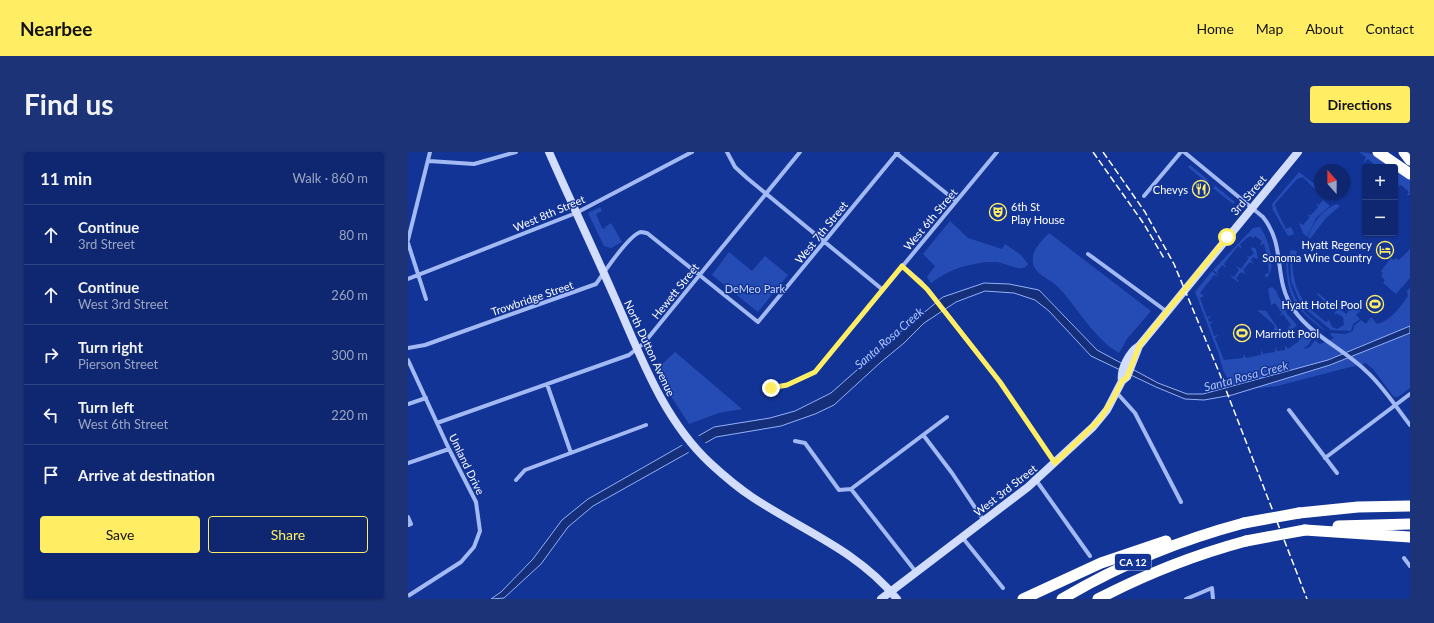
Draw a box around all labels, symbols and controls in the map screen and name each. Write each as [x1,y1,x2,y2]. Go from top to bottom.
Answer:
text: Nearbee [20,17,92,40]
text: Home [1196,20,1234,37]
text: Map [1256,20,1283,37]
text: About [1305,20,1343,37]
text: Contact [1365,20,1414,37]
button: Directions [1310,86,1410,123]
text: Find us [24,87,114,121]
north arrow [1314,164,1350,200]
map controls [1362,164,1398,236]
button: + [1362,164,1398,200]
text: 11 min [40,168,92,189]
text: Walk · 860 m [292,170,368,186]
street label: 3rd Street [1228,172,1268,218]
restaurant icon: Chevys [1191,179,1211,199]
place label: Chevys [1153,183,1188,196]
street label: West 6th Street [900,186,960,252]
street label: West 8th Street [511,192,587,234]
street label: West 7th Street [792,198,850,266]
place label: 6th St Play House [1011,200,1065,226]
button: − [1362,200,1398,236]
theatre icon: 6th St Play House [988,202,1008,222]
text: Continue [78,218,139,236]
icon: ahead [40,224,62,246]
text: 80 m [339,227,368,243]
route start [1218,228,1236,246]
text: 3rd Street [78,236,135,252]
place label: Hyatt Regency Sonoma Wine Country [1262,238,1372,264]
hotel icon: Hyatt Regency Sonoma Wine Country [1375,240,1395,260]
street label: Hewett Street [649,261,701,321]
text: Continue [78,278,139,296]
street label: Trowbridge Street [489,278,575,318]
park label: DeMeo Park [725,282,786,295]
icon: ahead [40,284,62,306]
text: 260 m [331,287,368,303]
sports icon: Hyatt Hotel Pool [1365,294,1385,314]
text: West 3rd Street [78,296,168,312]
street label: North Dutton Avenue [622,298,678,398]
place label: Hyatt Hotel Pool [1282,298,1362,311]
water label: Santa Rosa Creek [851,304,927,372]
sports icon: Marriott Pool [1232,323,1252,343]
place label: Marriott Pool [1255,327,1319,340]
text: Turn right [78,338,143,356]
icon: right [40,344,62,366]
text: 300 m [331,347,368,363]
text: Pierson Street [78,356,158,372]
water label: Santa Rosa Creek [1202,357,1290,394]
route end [762,379,780,397]
text: Turn left [78,398,134,416]
icon: left [40,404,62,426]
text: 220 m [331,407,368,423]
text: West 6th Street [78,416,168,432]
street label: Umland Drive [447,431,487,497]
street label: West 3rd Street [971,461,1039,519]
icon: arrive [40,464,62,486]
text: Arrive at destination [78,466,215,484]
button: Save [40,516,200,553]
button: Share [208,516,368,553]
road number: CA 12 [1115,554,1151,570]

